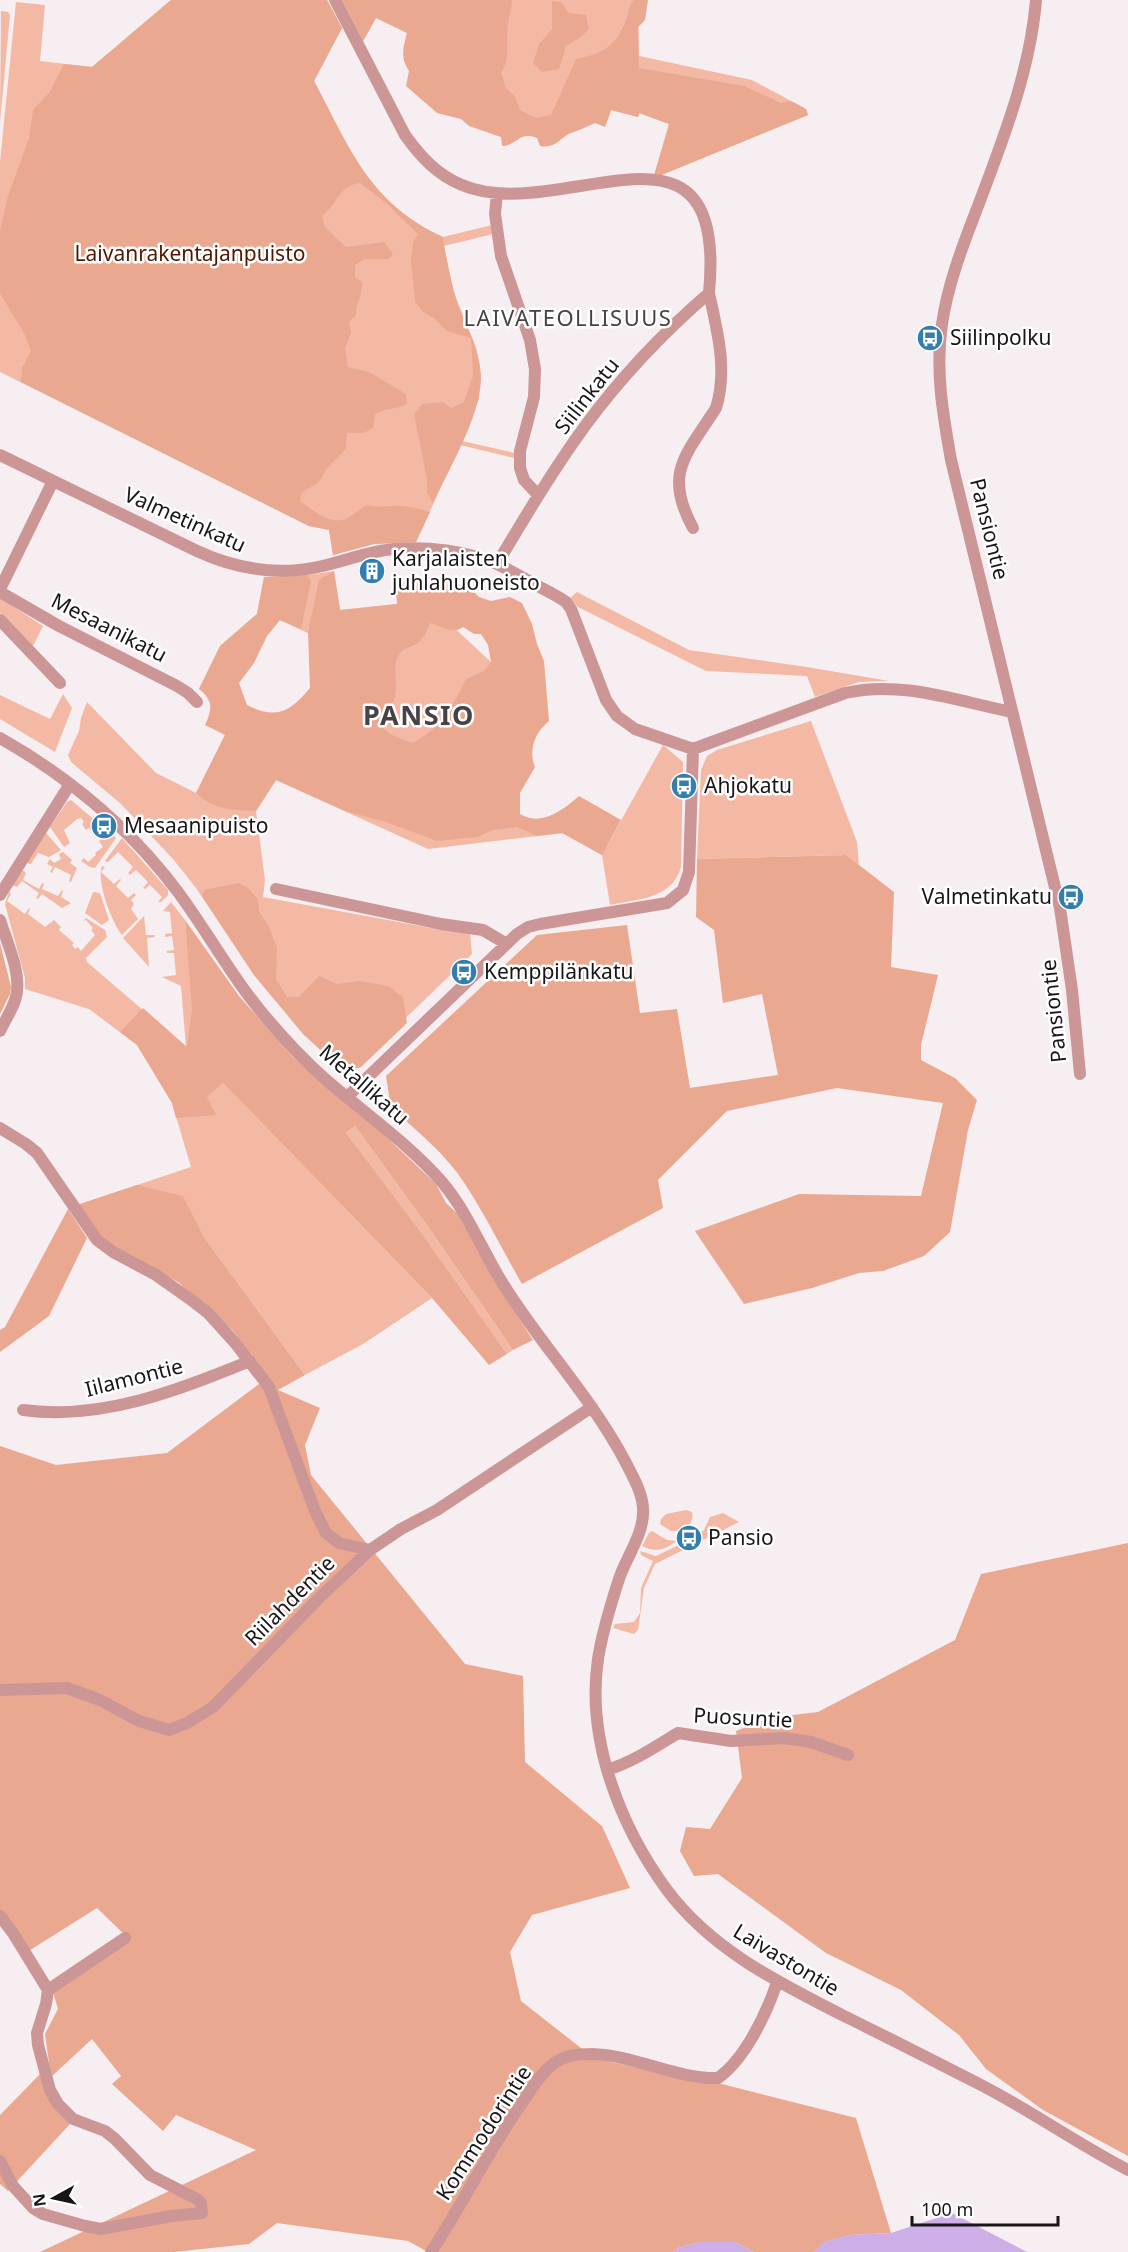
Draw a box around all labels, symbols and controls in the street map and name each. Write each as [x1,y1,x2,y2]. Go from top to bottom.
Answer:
park label: Laivanrakentajanpuisto [75,239,305,267]
district label: LAIVATEOLLISUUS [464,302,672,332]
bus stop icon: Siilinpolku [915,323,945,353]
place label: Siilinpolku [950,323,1051,351]
street label: Siilinkatu [548,351,625,439]
street label: Pansiontie [964,475,1016,582]
street label: Valmetinkatu [120,480,251,558]
place label: Karjalaisten juhlahuoneisto [390,544,540,596]
building icon: Karjalaisten juhlahuoneisto [357,556,387,586]
street label: Mesaanikatu [47,586,172,668]
district label: PANSIO [363,696,475,733]
bus stop icon: Ahjokatu [669,771,699,801]
place label: Ahjokatu [704,771,792,799]
bus stop icon: Mesaanipuisto [89,811,119,841]
place label: Mesaanipuisto [124,811,269,839]
place label: Valmetinkatu [922,882,1052,910]
bus stop icon: Valmetinkatu [1056,882,1086,912]
bus stop icon: Kemppilänkatu [449,957,479,987]
place label: Kemppilänkatu [484,957,633,985]
street label: Pansiontie [1034,958,1072,1064]
street label: Metallikatu [314,1038,415,1131]
street label: Iilamontie [82,1351,186,1403]
bus stop icon: Pansio [674,1523,704,1553]
place label: Pansio [708,1523,774,1551]
street label: Riilahdentie [238,1549,340,1651]
street label: Puosuntie [693,1700,793,1734]
street label: Laivastontie [728,1917,845,2002]
street label: Kommodorintie [429,2060,537,2205]
north arrow [24,2168,84,2228]
scale bar [912,2189,1058,2227]
text: N [27,2192,51,2208]
text: 100 m [921,2197,973,2221]

